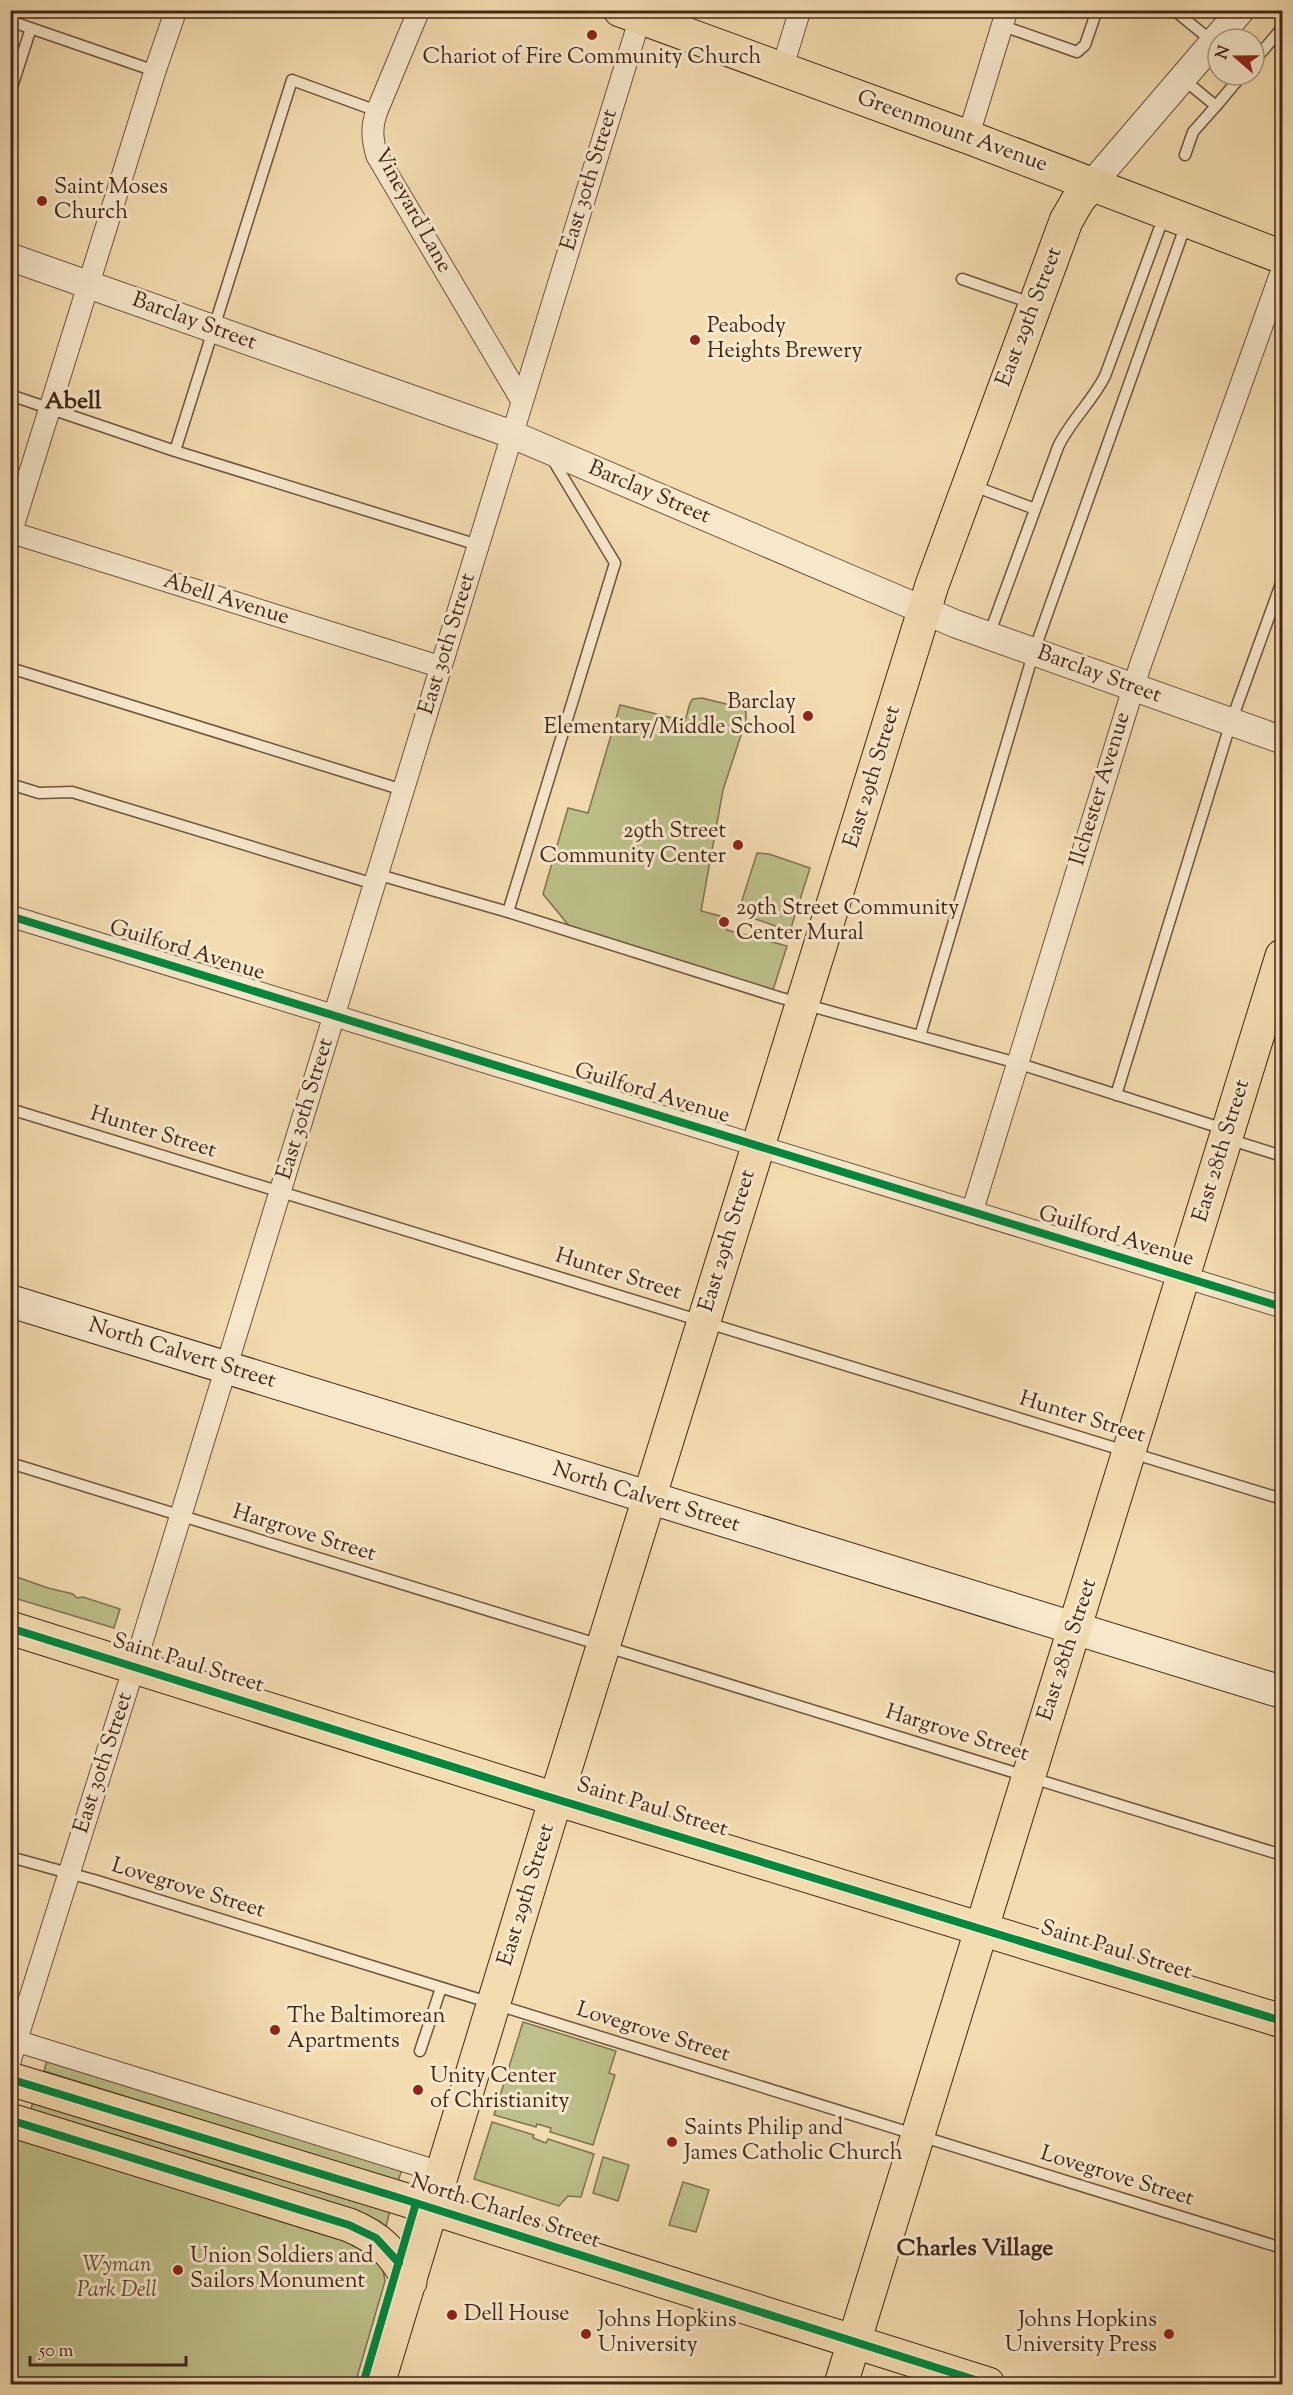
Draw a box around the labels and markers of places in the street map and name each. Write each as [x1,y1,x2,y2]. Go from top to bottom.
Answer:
marker: Chariot of Fire Community Church [585,28,599,42]
place label: Chariot of Fire Community Church [423,42,762,74]
place label: Saint Moses Church [54,172,168,229]
marker: Saint Moses Church [35,194,49,208]
place label: Peabody Heights Brewery [707,311,862,368]
marker: Peabody Heights Brewery [688,333,702,347]
place label: Barclay Elementary/Middle School [544,687,796,744]
marker: Barclay Elementary/Middle School [801,709,815,723]
place label: 29th Street Community Center [540,816,726,873]
marker: 29th Street Community Center [731,838,745,852]
place label: 29th Street Community Center Mural [736,893,959,950]
marker: 29th Street Community Center Mural [717,915,731,929]
place label: The Baltimorean Apartments [287,2001,445,2058]
marker: The Baltimorean Apartments [268,2023,282,2037]
place label: Unity Center of Christianity [430,2061,569,2118]
marker: Unity Center of Christianity [411,2083,425,2097]
place label: Saints Philip and James Catholic Church [683,2113,903,2170]
marker: Saints Philip and James Catholic Church [665,2135,679,2149]
place label: Union Soldiers and Sailors Monument [190,2241,374,2298]
marker: Union Soldiers and Sailors Monument [171,2263,185,2277]
place label: Dell House [464,2299,570,2331]
place label: Johns Hopkins University [597,2305,737,2362]
place label: Johns Hopkins University Press [1005,2305,1157,2362]
marker: Dell House [445,2308,459,2322]
marker: Johns Hopkins University [579,2327,593,2341]
marker: Johns Hopkins University Press [1162,2327,1176,2341]

